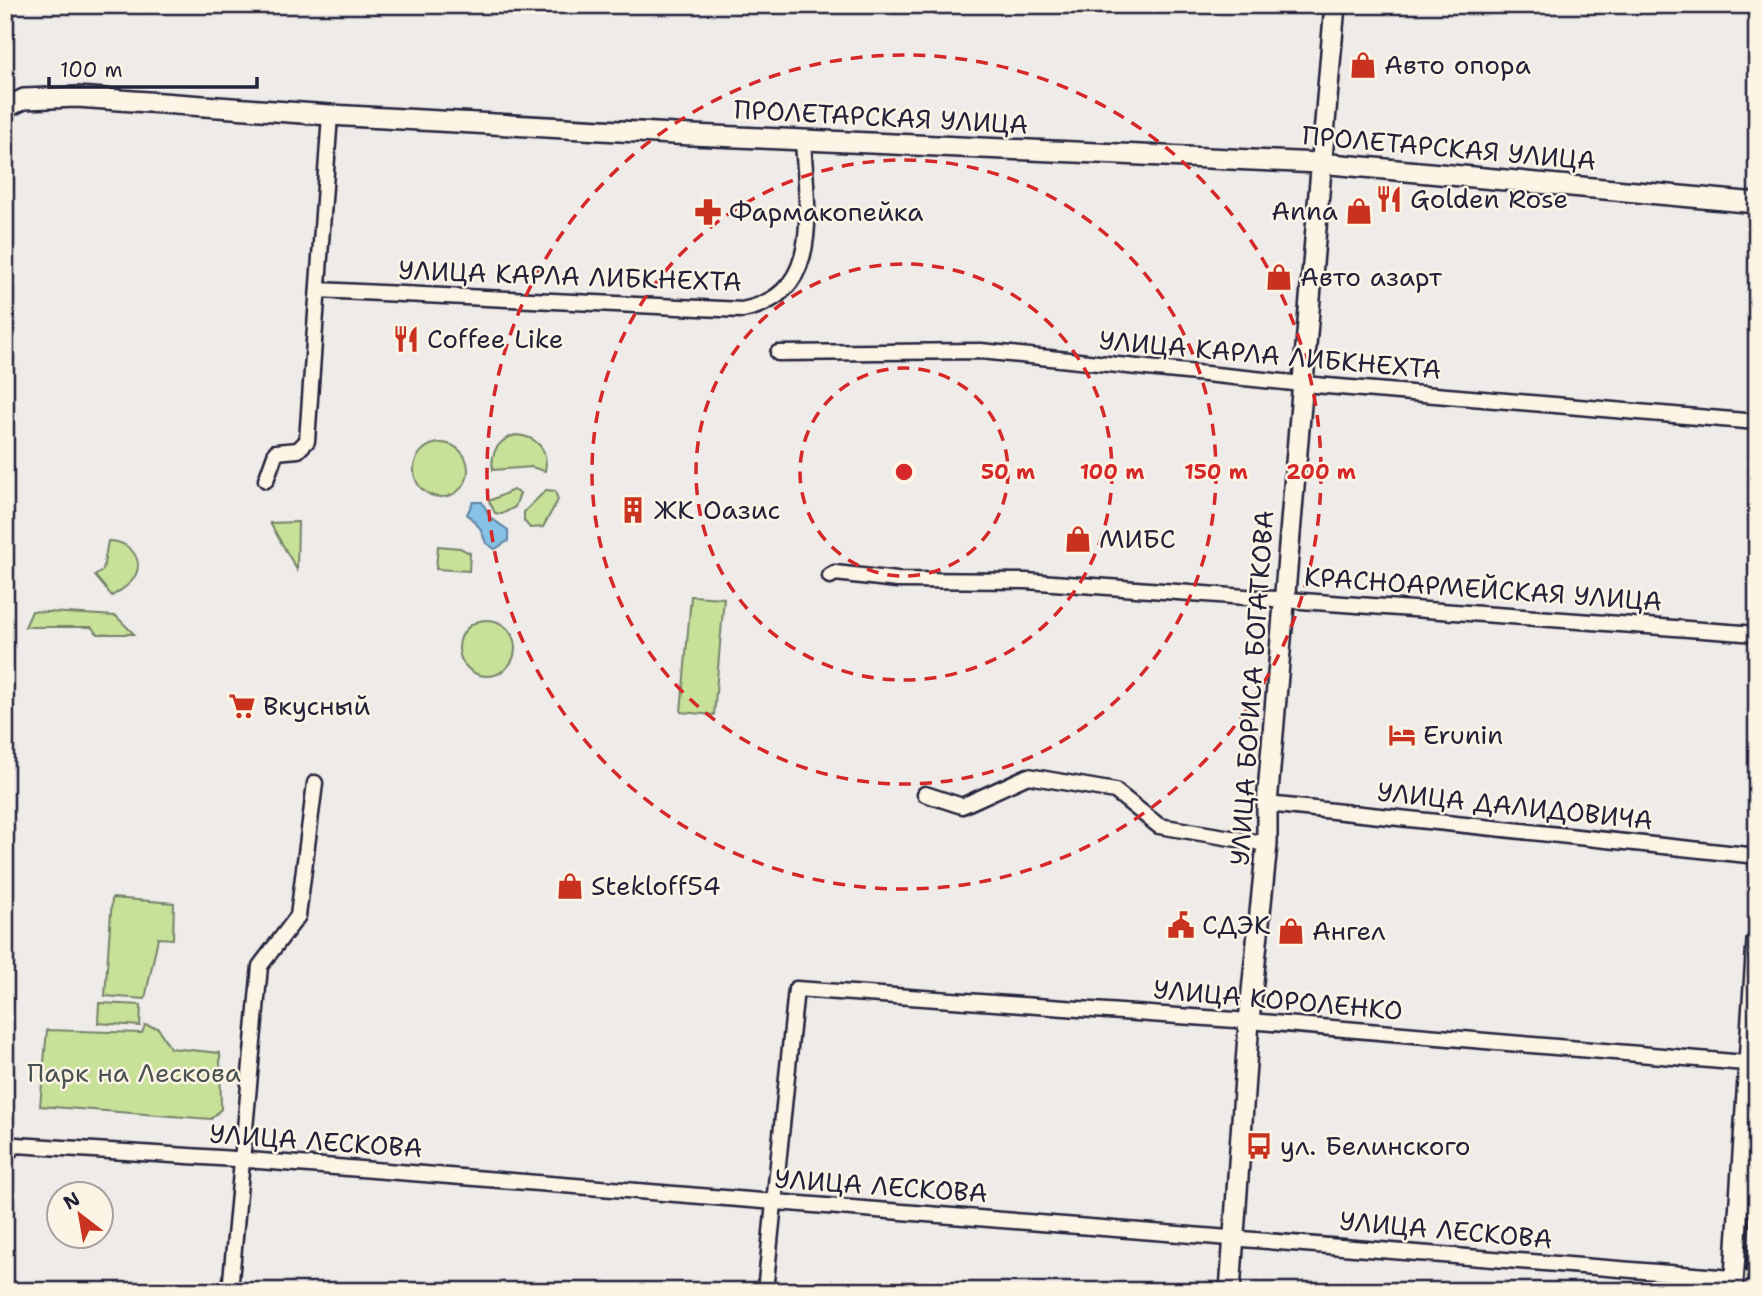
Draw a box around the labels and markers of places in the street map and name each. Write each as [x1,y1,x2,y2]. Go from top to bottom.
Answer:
place label: Авто опора [1384,47,1531,82]
shop icon: Авто опора [1348,50,1378,80]
place label: Golden Rose [1410,181,1568,216]
restaurant icon: Golden Rose [1374,184,1404,214]
place label: Anna [1271,193,1338,228]
place label: Фармакопейка [729,194,923,229]
shop icon: Anna [1344,196,1374,226]
pharmacy icon: Фармакопейка [693,197,723,227]
place label: Авто азарт [1300,259,1443,294]
shop icon: Авто азарт [1264,262,1294,292]
place label: Coffee Like [427,321,564,356]
restaurant icon: Coffee Like [391,324,421,354]
centre of rings [892,460,916,484]
place label: ЖК Оазис [654,492,781,527]
building icon: ЖК Оазис [618,495,648,525]
place label: МИБС [1099,521,1176,556]
shop icon: МИБС [1063,524,1093,554]
place label: Вкусный [263,688,370,723]
supermarket icon: Вкусный [227,691,257,721]
place label: Erunin [1423,717,1503,752]
hotel icon: Erunin [1387,720,1417,750]
place label: Stekloff54 [591,868,721,903]
shop icon: Stekloff54 [555,871,585,901]
place label: СДЭК [1202,907,1271,942]
public building icon: СДЭК [1166,910,1196,940]
place label: Ангел [1312,913,1386,948]
shop icon: Ангел [1276,916,1306,946]
place label: ул. Белинского [1280,1128,1470,1163]
bus stop icon: ул. Белинского [1244,1131,1274,1161]

